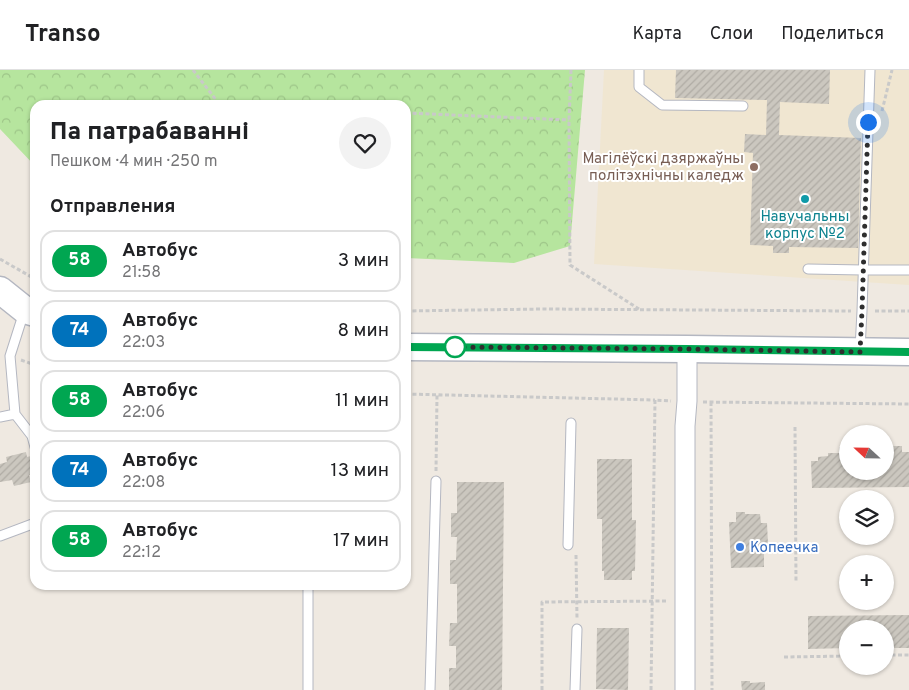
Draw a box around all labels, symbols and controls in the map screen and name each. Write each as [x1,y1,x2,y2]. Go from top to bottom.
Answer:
text: Transo [25,20,101,50]
text: Карта [632,23,682,46]
text: Слои [710,23,753,46]
text: Поделиться [781,23,884,46]
your location [856,110,881,135]
button: heart [339,117,391,169]
text: Па патрабаванні [50,118,249,148]
place label: Магілёўскі дзяржаўны політэхнічны каледж [582,150,744,186]
text: Пешком · 4 мин · 250 m [50,152,218,172]
marker: Магілёўскі дзяржаўны політэхнічны каледж [748,161,760,173]
marker: Навучальны корпус №2 [799,193,811,205]
text: Отправления [50,195,176,219]
place label: Навучальны корпус №2 [761,208,849,244]
text: Автобус [122,239,198,263]
text: 58 [68,249,91,272]
text: 3 мин [338,249,389,273]
text: 21:58 [122,263,161,283]
text: Автобус [122,309,198,333]
text: 74 [70,319,89,342]
text: 8 мин [337,319,389,343]
text: 22:03 [122,333,165,353]
unlabelled marker [444,336,466,358]
text: Автобус [122,379,198,403]
text: 58 [68,389,91,412]
text: 11 мин [335,389,389,413]
text: 22:06 [122,403,165,423]
north arrow [839,425,894,480]
map controls [839,425,894,675]
text: Автобус [122,449,198,473]
text: 74 [70,459,89,482]
text: 13 мин [331,459,389,483]
text: 22:08 [122,473,165,493]
button: layers [839,490,894,545]
text: Автобус [122,519,198,543]
text: 58 [68,529,91,552]
text: 17 мин [333,529,389,553]
place label: Копеечка [750,539,818,558]
marker: Копеечка [734,541,746,553]
text: 22:12 [122,543,161,563]
button: + [839,555,894,610]
button: − [839,620,894,675]

